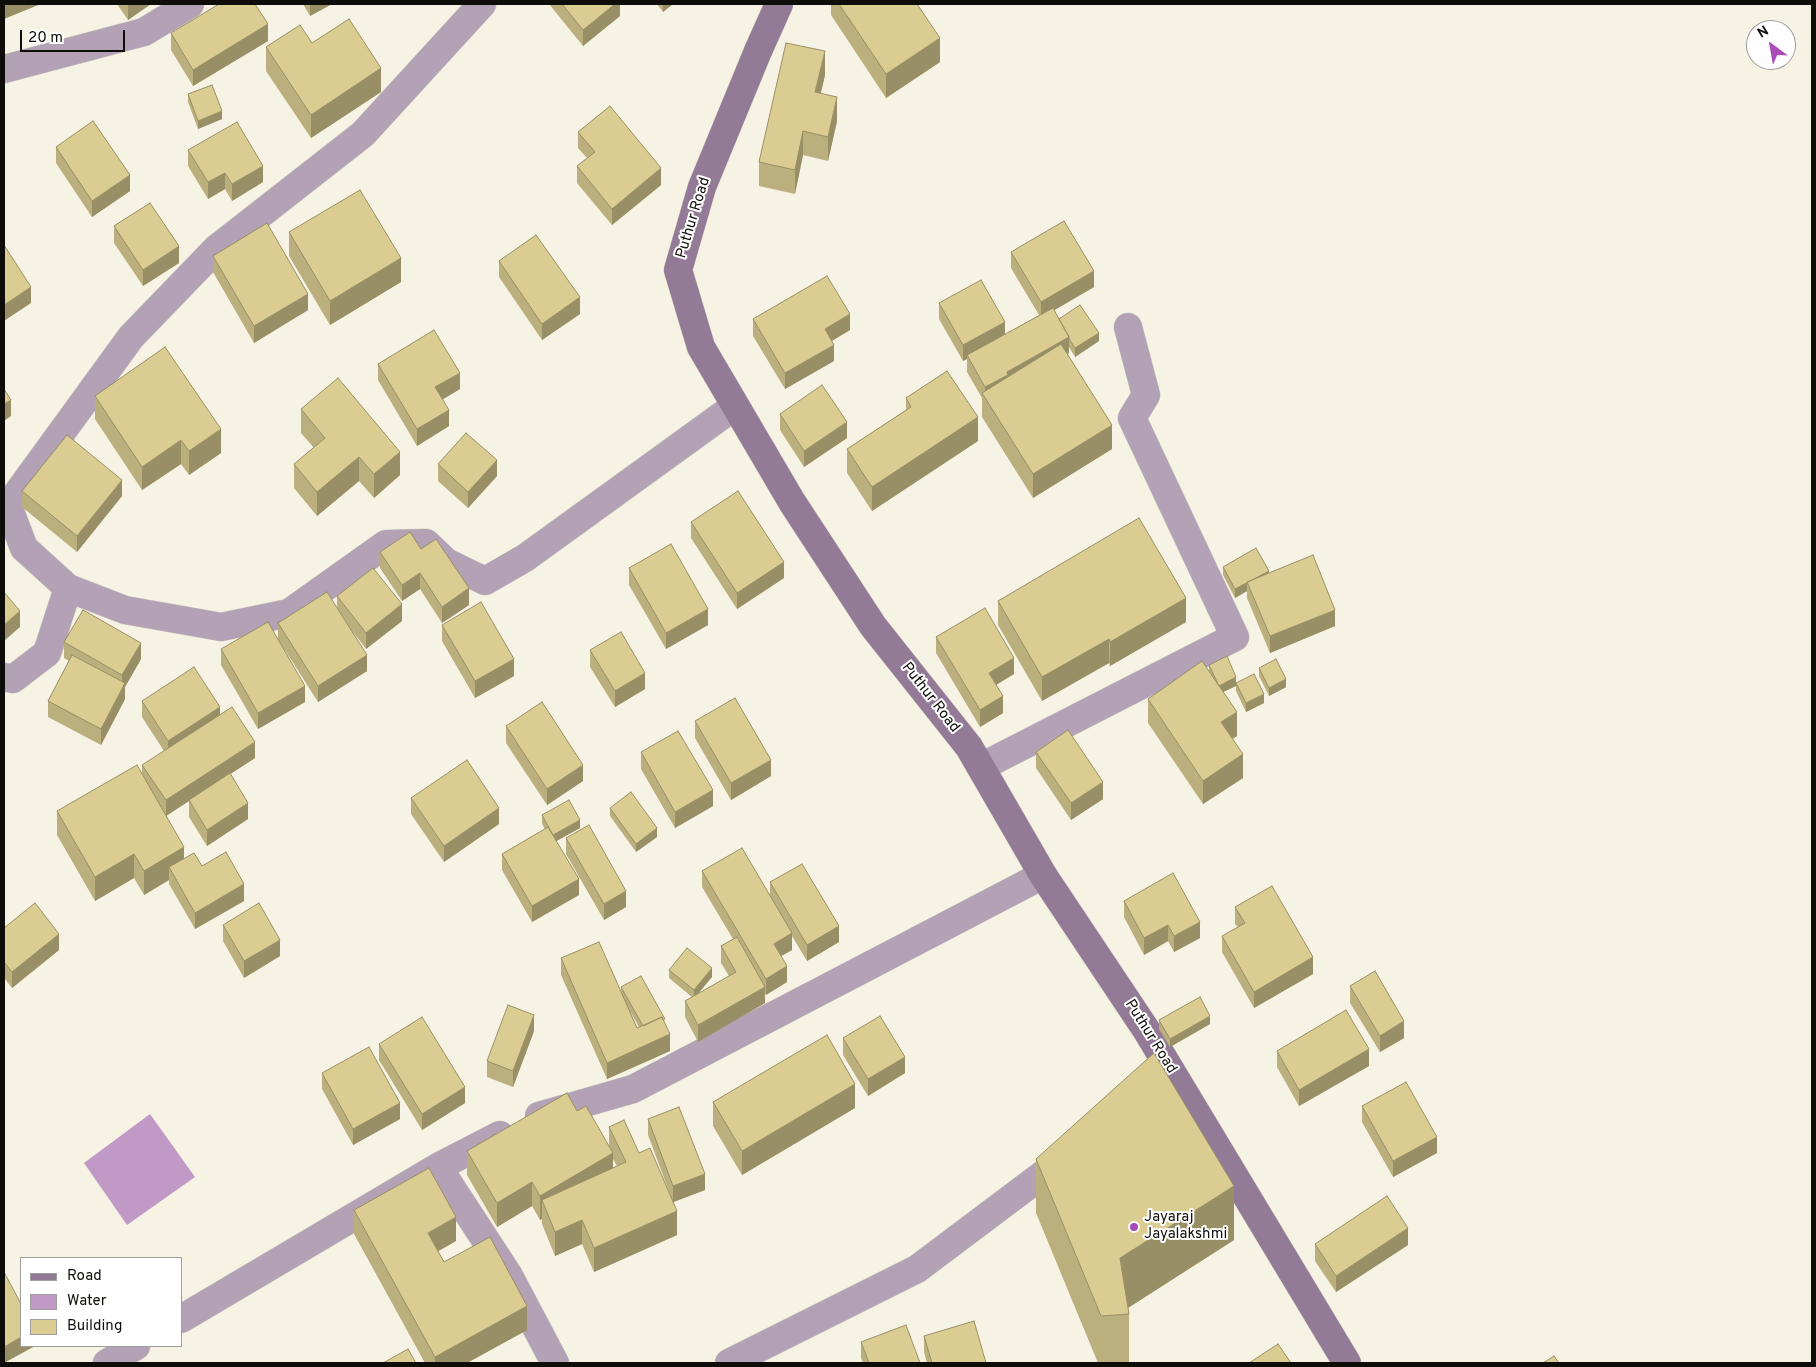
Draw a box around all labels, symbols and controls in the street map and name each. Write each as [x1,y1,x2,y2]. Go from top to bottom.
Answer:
scale bar [22,20,128,52]
north arrow [1746,20,1796,70]
text: N [1755,23,1772,43]
text: 20 m [28,29,63,48]
street label: Puthur Road [673,175,715,261]
street label: Puthur Road [897,659,963,737]
street label: Puthur Road [1120,997,1180,1077]
place label: Jayaraj Jayalakshmi [1144,1209,1227,1244]
marker: Jayaraj Jayalakshmi [1128,1221,1140,1233]
legend [20,1257,182,1347]
text: Road [67,1267,102,1286]
text: Water [67,1292,106,1311]
text: Building [67,1317,122,1336]

